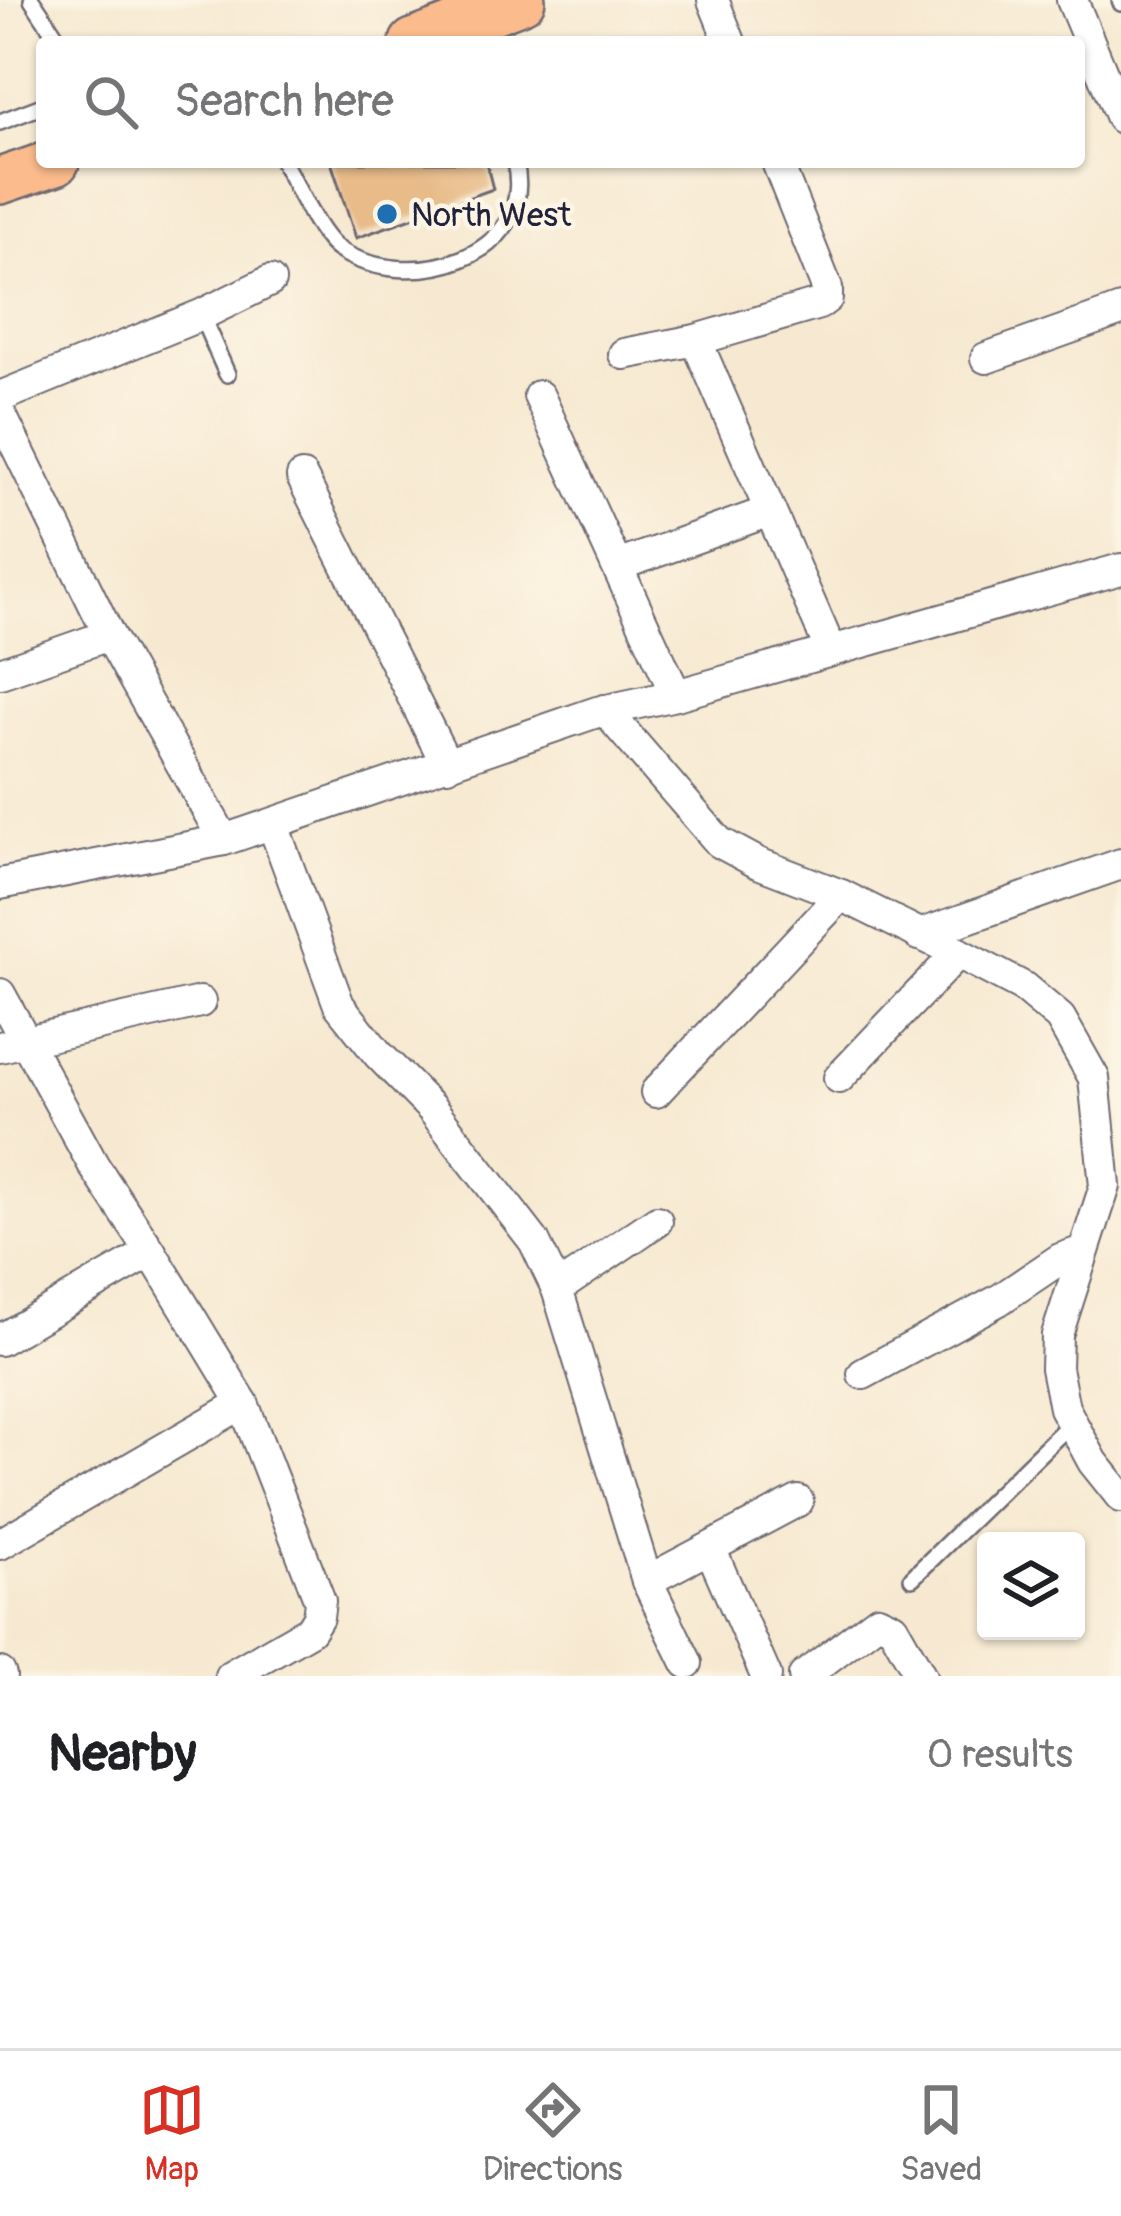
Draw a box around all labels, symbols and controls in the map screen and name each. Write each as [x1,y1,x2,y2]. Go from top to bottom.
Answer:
search box [36,36,1085,168]
icon: search [78,69,144,135]
text: Search here [174,74,394,130]
place label: North West [411,195,572,236]
marker: North West [374,201,400,227]
map controls [977,1532,1085,1640]
button: layers [977,1532,1085,1640]
text: Nearby [48,1722,196,1786]
text: 0 results [927,1730,1073,1779]
tab: Map [139,2077,205,2190]
tab: Directions [483,2077,623,2190]
tab: Saved [900,2077,982,2190]

